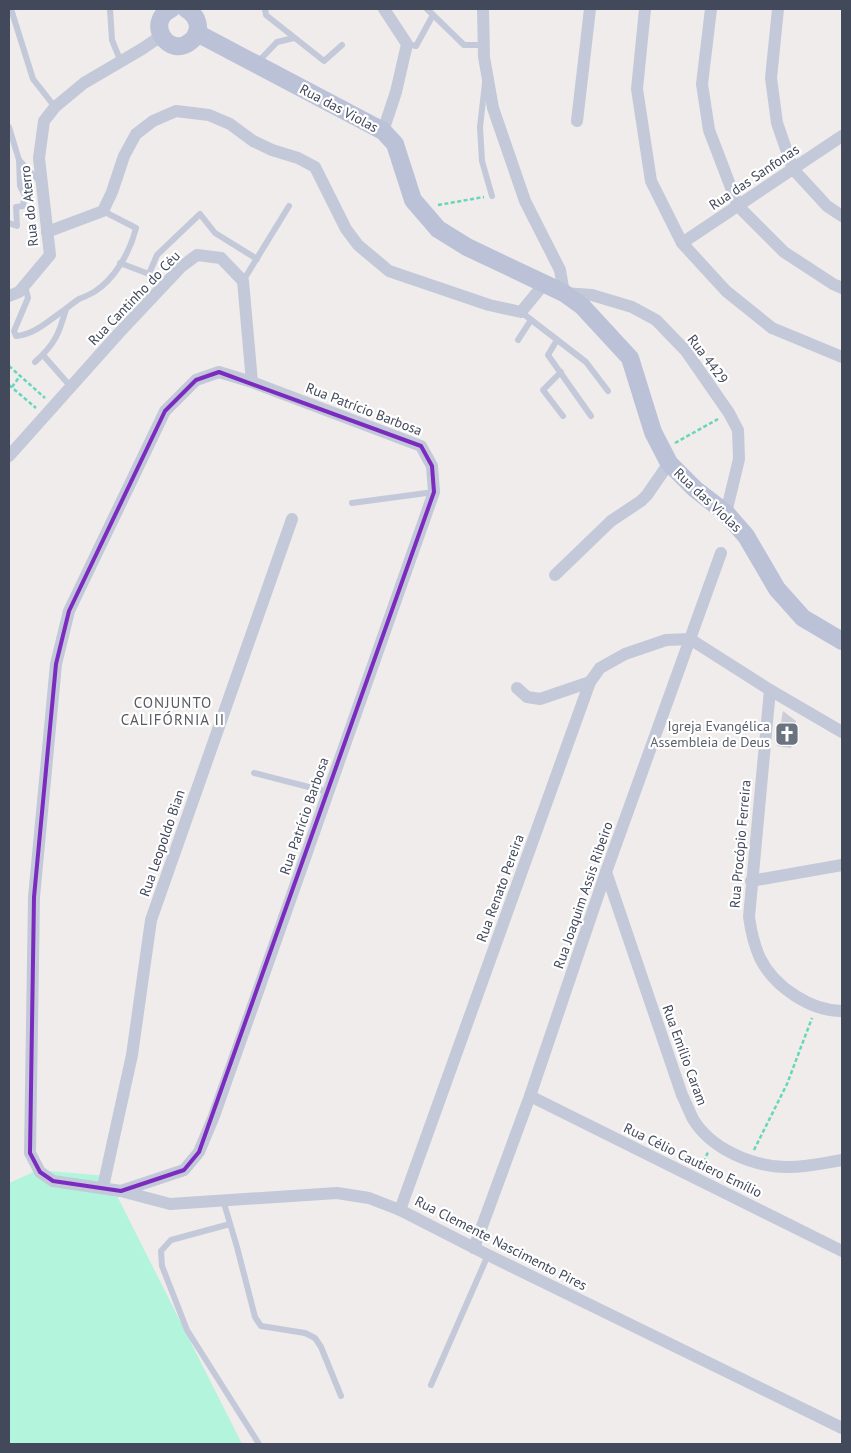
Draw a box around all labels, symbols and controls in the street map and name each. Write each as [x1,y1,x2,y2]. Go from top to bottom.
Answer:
street label: Rua das Violas [297,80,381,136]
street label: Rua das Sanfonas [705,140,803,214]
street label: Rua do Aterro [16,165,42,247]
street label: Rua Cantinho do Céu [84,247,184,349]
street label: Rua 4429 [684,331,732,387]
street label: Rua Patrício Barbosa [303,379,425,439]
street label: Rua das Violas [670,464,746,536]
district label: CONJUNTO CALIFÓRNIA II [121,693,225,729]
place label: Igreja Evangélica Assembleia de Deus [650,717,770,751]
church icon: Igreja Evangélica Assembleia de Deus [774,721,800,747]
street label: Rua Patrício Barbosa [275,755,333,877]
street label: Rua Procópio Ferreira [725,779,755,909]
street label: Rua Leopoldo Bian [135,787,189,899]
street label: Rua Joaquim Assis Ribeiro [549,819,617,971]
street label: Rua Renato Pereira [472,832,528,944]
street label: Rua Emílio Caram [658,1002,712,1108]
street label: Rua Célio Cautiero Emílio [621,1119,765,1201]
street label: Rua Clemente Nascimento Pires [412,1192,590,1294]

